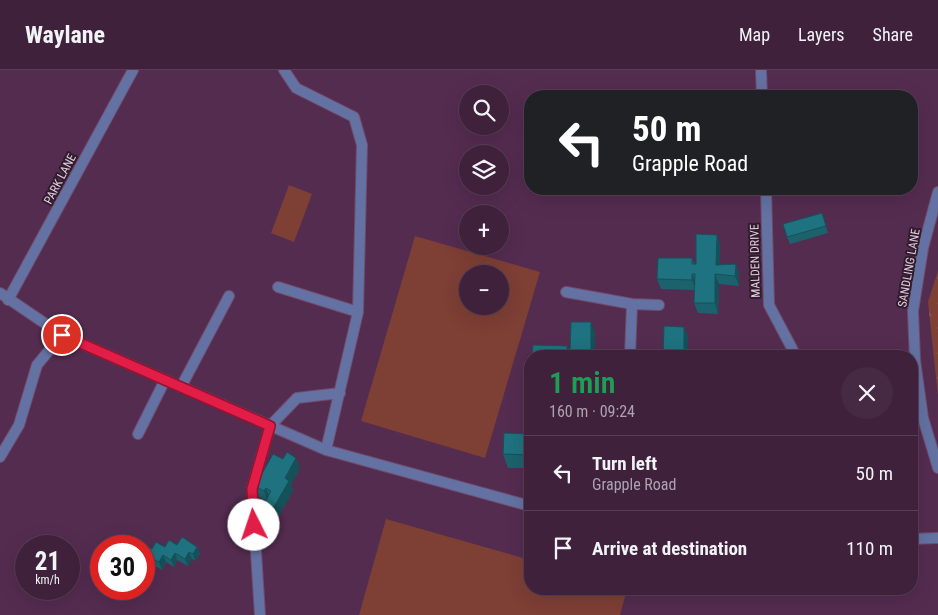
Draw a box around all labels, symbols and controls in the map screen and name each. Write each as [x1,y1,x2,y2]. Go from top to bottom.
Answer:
text: Waylane [25,21,105,49]
text: Map [739,24,770,45]
text: Layers [798,24,845,45]
text: Share [873,24,913,45]
map controls [459,85,509,315]
button: search [459,85,509,135]
text: 50 m [632,109,701,150]
icon: left [549,110,614,175]
button: layers [459,145,509,195]
text: Grapple Road [632,151,748,176]
street label: PARK LANE [41,152,79,206]
button: + [459,205,509,255]
street label: MALDEN DRIVE [747,224,763,298]
street label: SANDLING LANE [895,228,923,308]
button: − [459,265,509,315]
pin [41,314,83,356]
icon: arrive [48,321,76,349]
text: 1 min [549,365,615,400]
button: close [841,367,893,419]
text: 160 m · 09:24 [549,402,635,421]
text: Turn left [592,452,657,475]
icon: left [549,459,577,487]
text: 50 m [856,462,893,485]
text: Grapple Road [592,475,676,494]
position arrow [227,498,279,550]
icon: arrive [549,534,577,562]
speed limit sign: 30 [90,535,155,600]
text: Arrive at destination [592,537,747,560]
text: 110 m [846,537,893,560]
text: 21 [35,547,60,576]
text: km/h [35,573,60,587]

